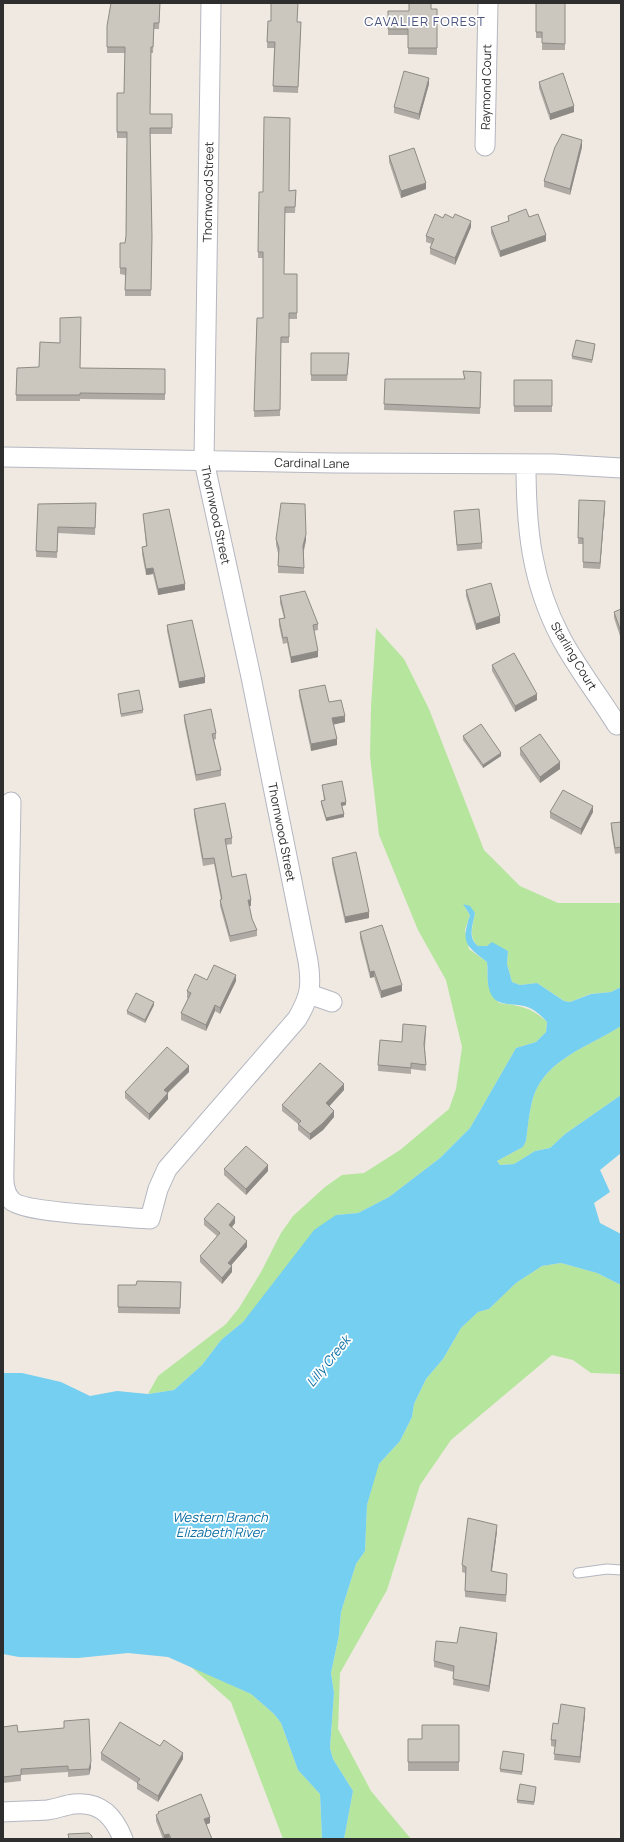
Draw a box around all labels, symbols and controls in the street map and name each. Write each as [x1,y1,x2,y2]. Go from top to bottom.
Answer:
district label: CAVALIER FOREST [364,12,486,30]
street label: Raymond Court [477,44,495,130]
street label: Thornwood Street [199,141,217,243]
street label: Cardinal Lane [274,454,350,472]
street label: Thornwood Street [197,464,235,566]
street label: Starling Court [547,618,601,694]
street label: Thornwood Street [264,781,300,883]
water label: Lilly Creek [302,1330,356,1390]
water label: Western Branch Elizabeth River [172,1508,269,1541]

